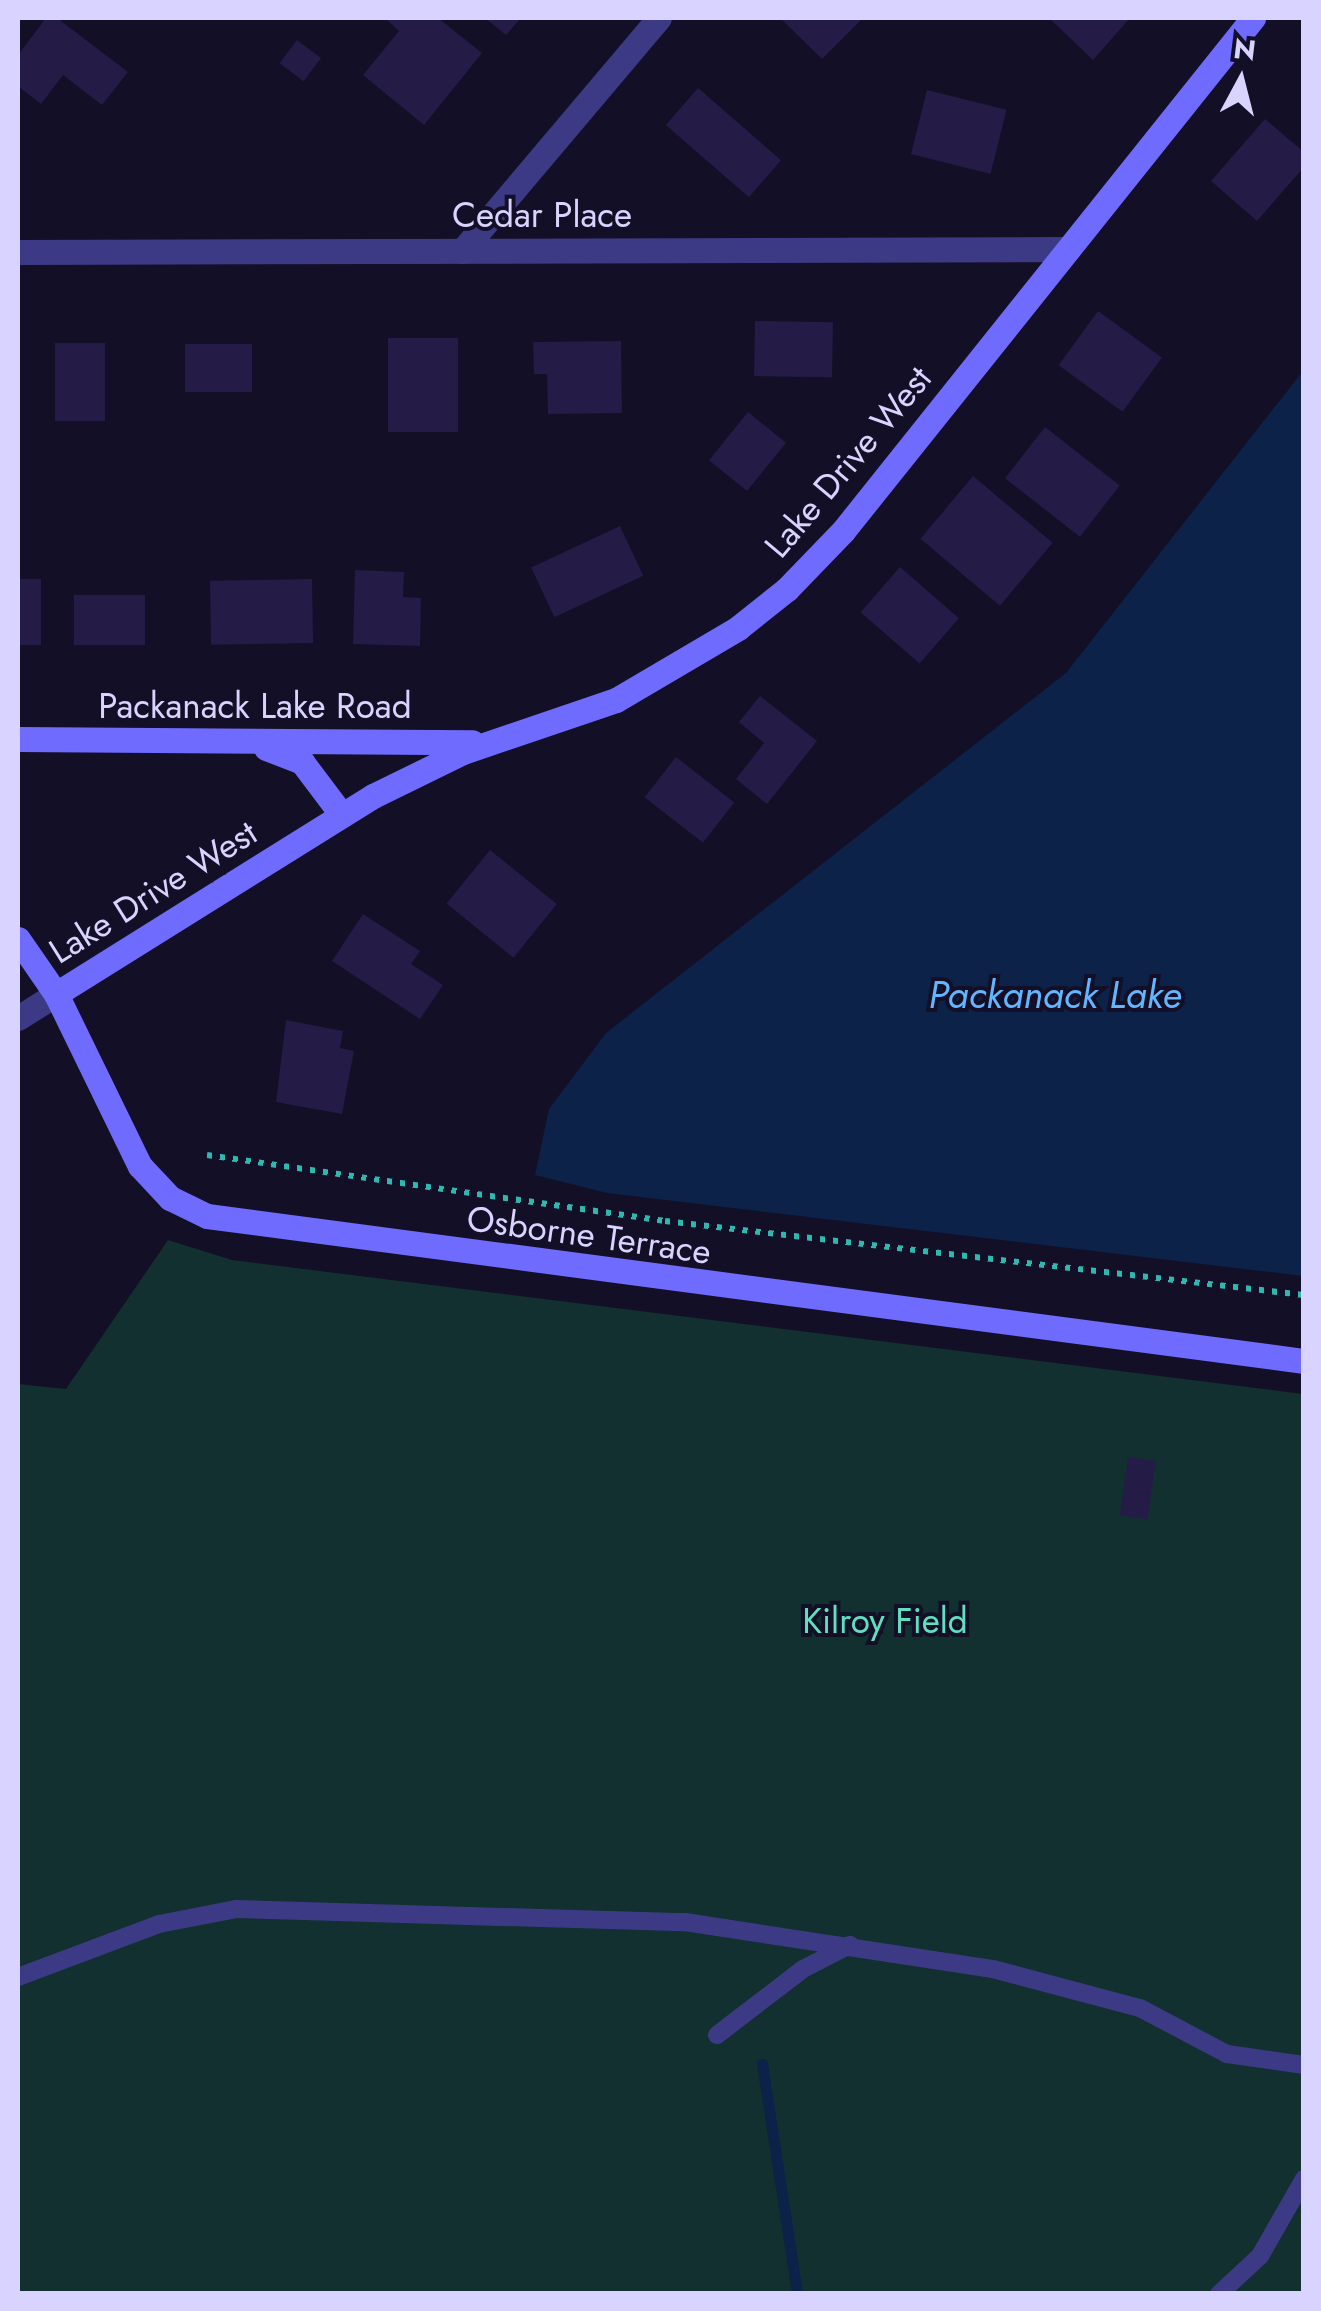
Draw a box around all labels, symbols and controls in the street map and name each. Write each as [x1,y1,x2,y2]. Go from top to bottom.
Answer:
text: N [1231,28,1258,71]
north arrow [1191,30,1291,130]
street label: Cedar Place [452,194,632,236]
street label: Lake Drive West [756,358,940,566]
street label: Packanack Lake Road [98,685,412,727]
street label: Lake Drive West [42,811,264,973]
water label: Packanack Lake [929,972,1181,1018]
street label: Osborne Terrace [464,1197,714,1273]
park label: Kilroy Field [802,1600,968,1642]

